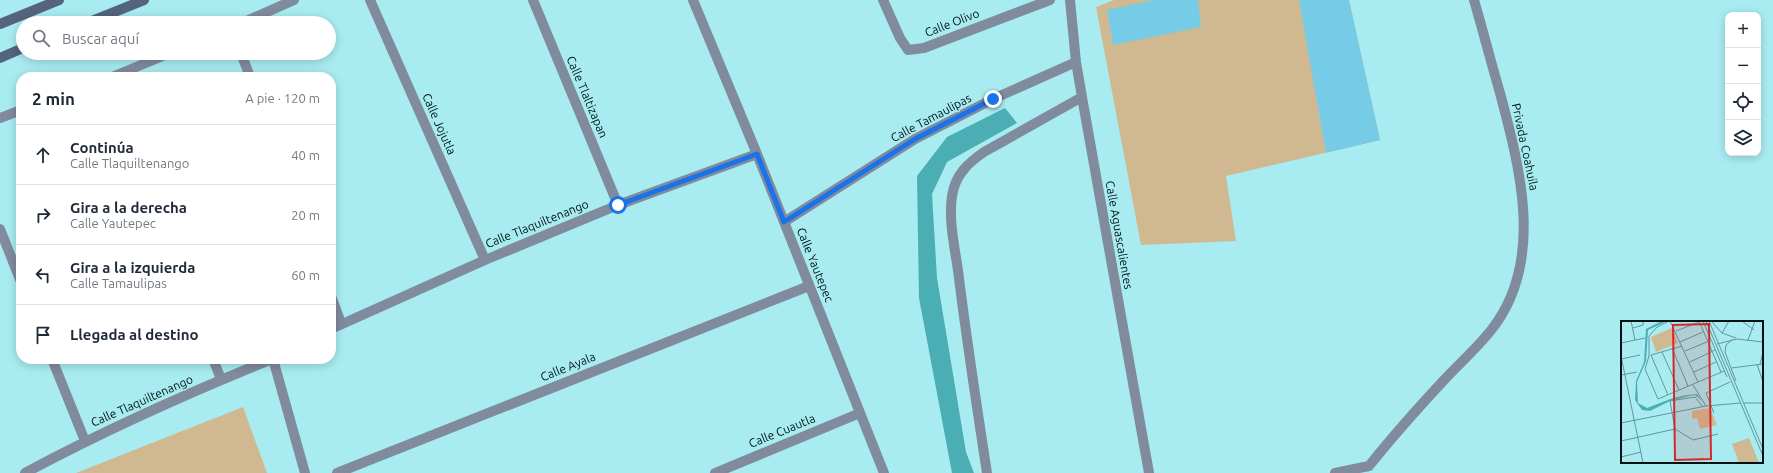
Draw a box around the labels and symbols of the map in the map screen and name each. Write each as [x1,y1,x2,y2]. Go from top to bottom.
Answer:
street label: Calle Olivo [923,6,981,39]
street label: Calle Tlaltizapan [564,54,611,140]
route end [984,90,1002,108]
street label: Calle Jojutla [420,91,459,157]
street label: Calle Tamaulipas [888,91,973,144]
street label: Privada Coahuila [1510,102,1541,192]
street label: Calle Aguascalientes [1104,180,1135,290]
route start [609,196,627,214]
street label: Calle Tlaquiltenango [483,197,590,250]
street label: Calle Yautepec [795,226,836,304]
inset map [1621,321,1763,463]
street label: Calle Ayala [538,350,597,383]
street label: Calle Tlaquiltenango [89,372,195,429]
street label: Calle Cuautla [747,411,817,450]

